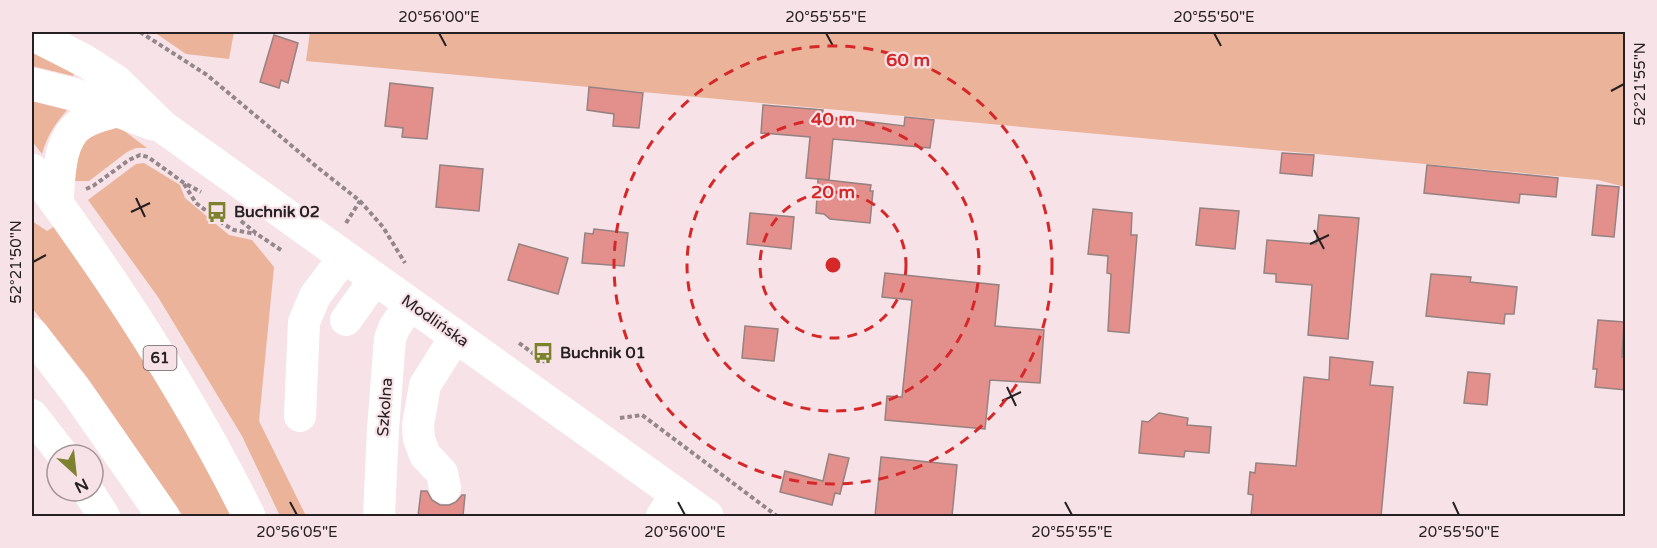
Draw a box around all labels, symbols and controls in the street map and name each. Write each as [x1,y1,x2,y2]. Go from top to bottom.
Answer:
text: 20°56'00"E [398,8,480,26]
text: 20°55'55"E [785,8,867,26]
text: 20°55'50"E [1173,8,1255,26]
text: 52°21'55"N [1631,42,1649,126]
text: 60 m [886,49,930,71]
text: 40 m [811,108,855,130]
text: 20 m [811,181,855,203]
bus stop icon: Buchnik 02 [205,200,229,224]
place label: Buchnik 02 [234,202,320,222]
text: 52°21'50"N [7,220,25,304]
centre of rings [823,255,843,275]
street label: Modlińska [397,290,473,352]
bus stop icon: Buchnik 01 [531,341,555,365]
place label: Buchnik 01 [560,343,646,363]
road number: 61 [144,346,176,370]
street label: Szkolna [373,377,397,437]
north arrow [45,443,105,503]
text: N [71,474,92,497]
text: 20°56'05"E [256,523,338,541]
text: 20°56'00"E [644,523,726,541]
text: 20°55'55"E [1031,523,1113,541]
text: 20°55'50"E [1418,523,1500,541]

